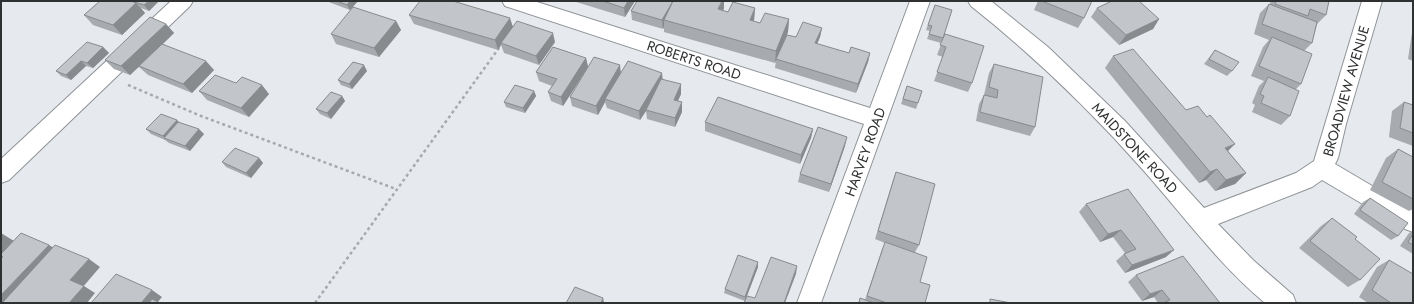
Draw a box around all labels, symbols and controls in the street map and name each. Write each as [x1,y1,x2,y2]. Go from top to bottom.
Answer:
street label: BROADVIEW AVENUE [1318,23,1374,159]
street label: ROBERTS ROAD [644,35,744,85]
street label: MAIDSTONE ROAD [1087,98,1183,198]
street label: HARVEY ROAD [840,105,890,199]

